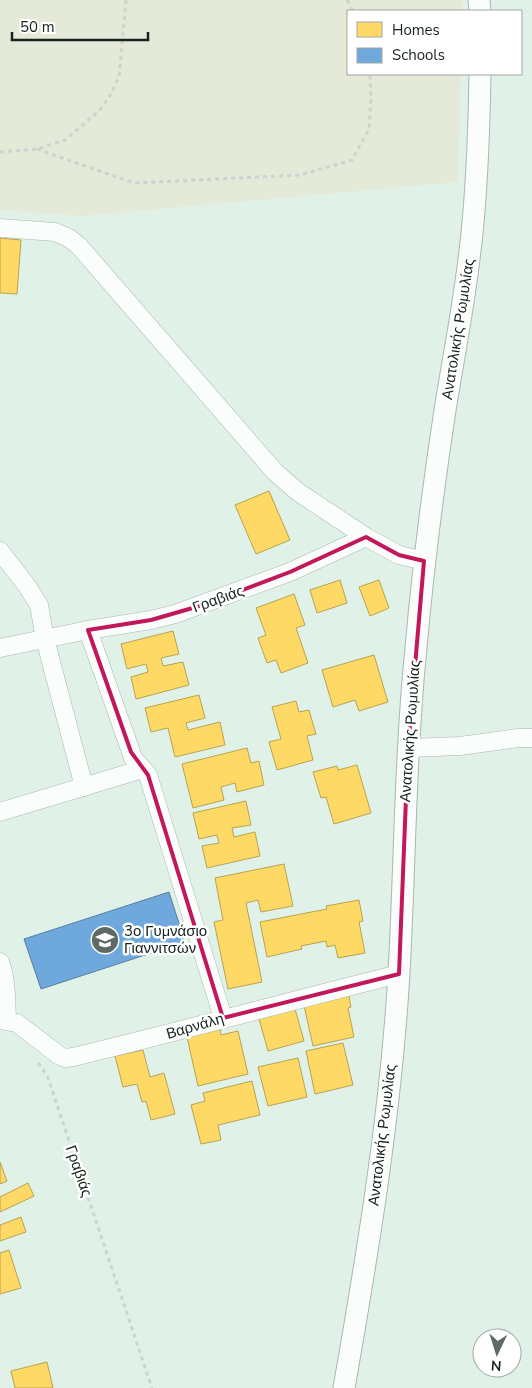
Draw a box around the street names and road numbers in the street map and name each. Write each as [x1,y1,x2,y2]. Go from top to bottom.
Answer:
street label: Ανατολικής Ρωμυλίας [437,257,479,401]
street label: Γραβιάς [190,580,246,618]
street label: Ανατολικής Ρωμυλίας [395,659,425,803]
street label: Βαρνάλη [164,1008,226,1044]
street label: Ανατολικής Ρωμυλίας [363,1063,401,1207]
street label: Γραβιάς [61,1143,97,1199]

